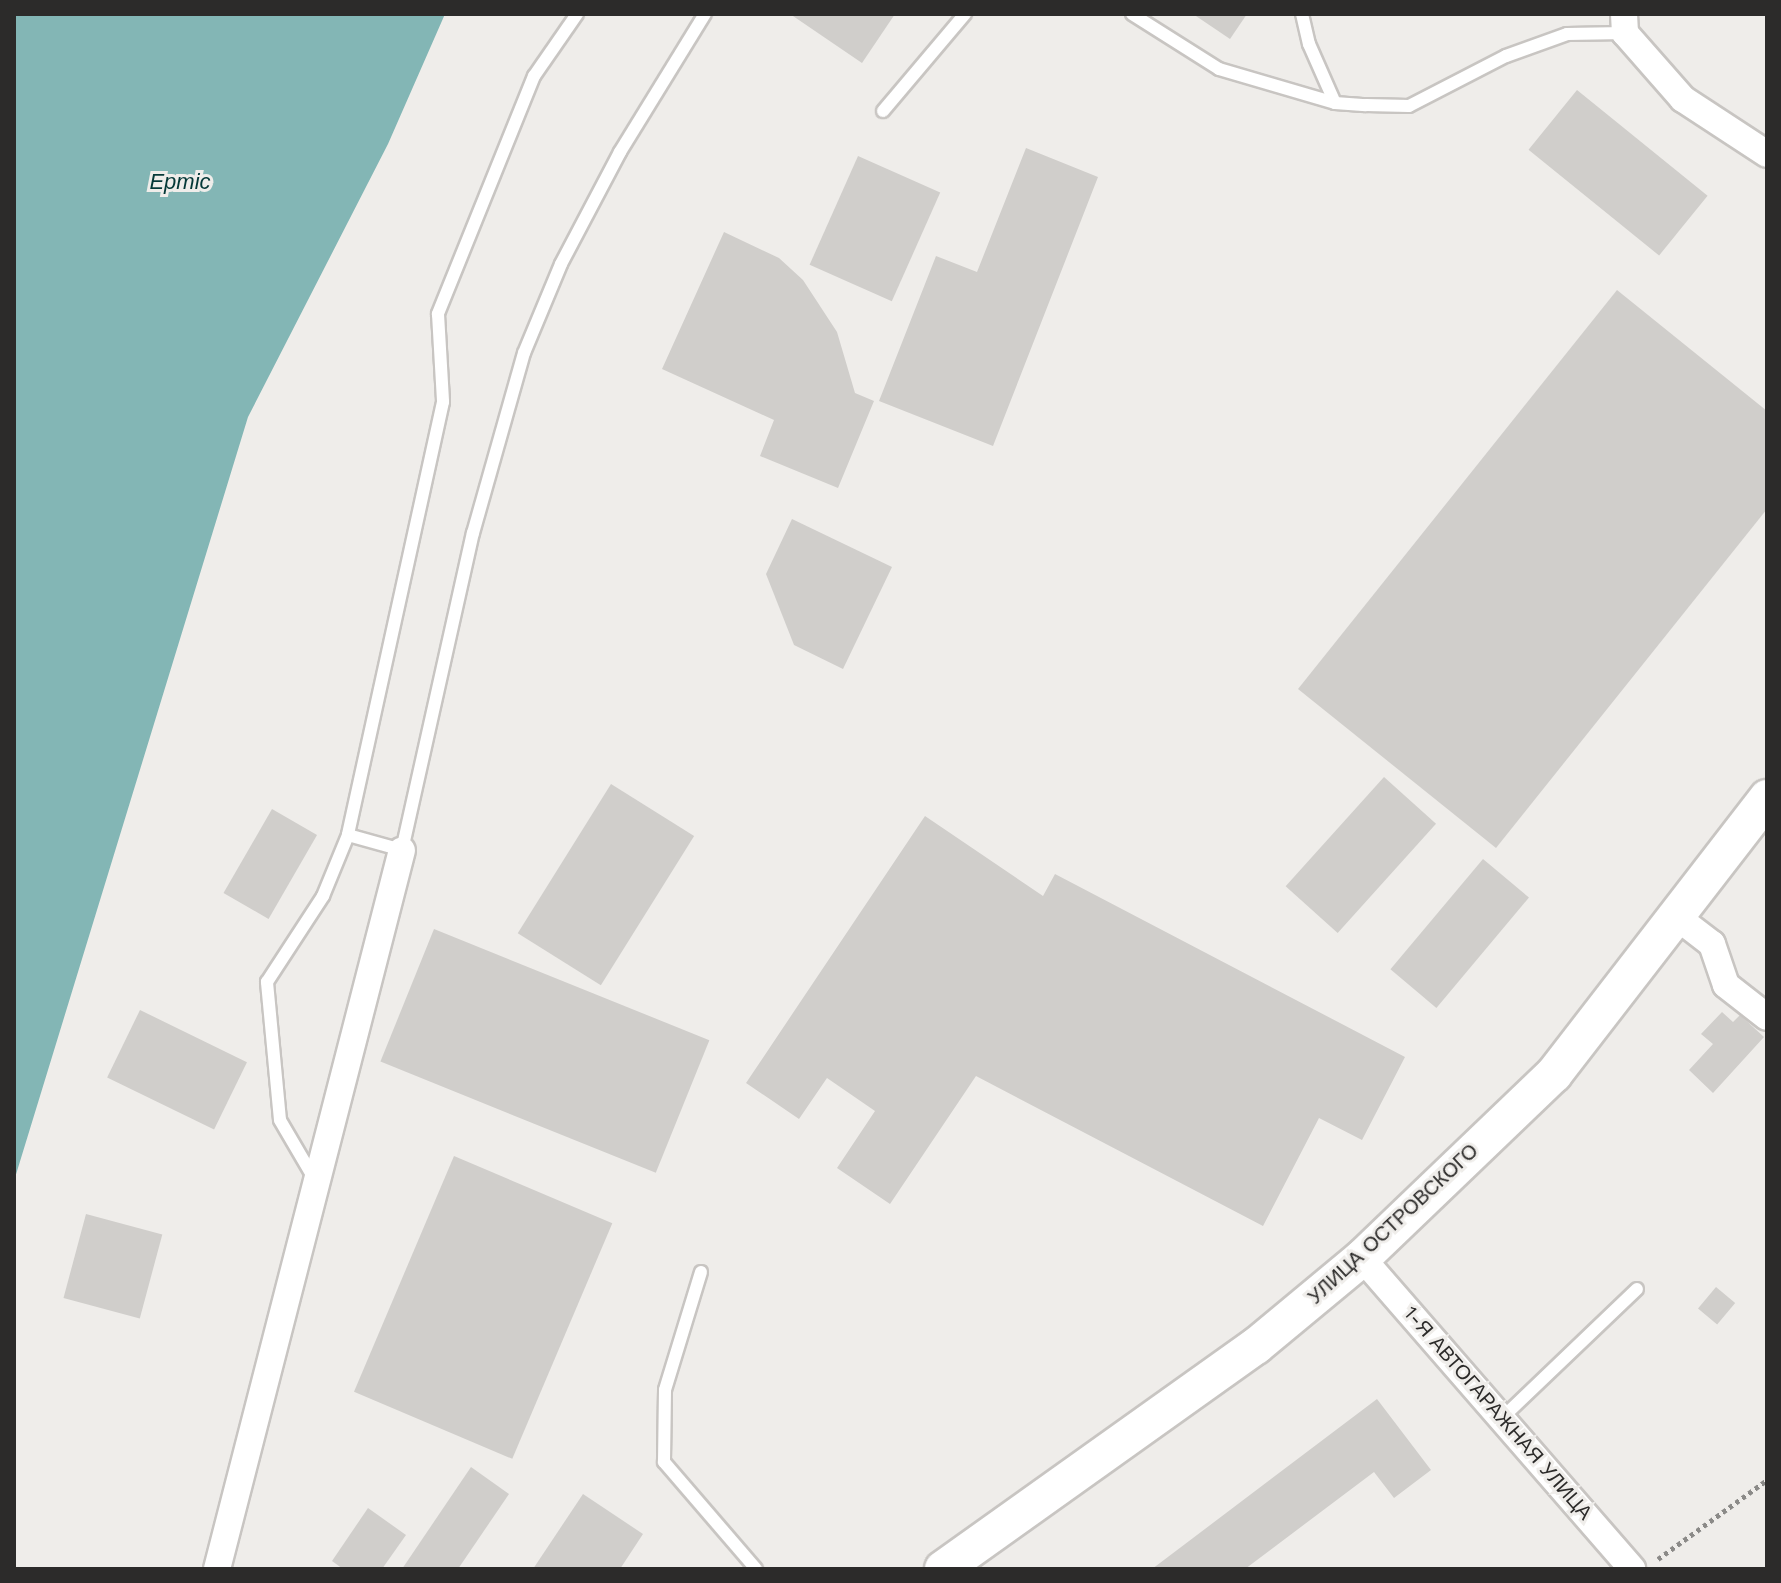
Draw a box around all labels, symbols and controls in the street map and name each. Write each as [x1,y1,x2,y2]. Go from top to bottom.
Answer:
water label: Ертіс [149,169,211,195]
street label: УЛИЦА ОСТРОВСКОГО [1303,1139,1483,1309]
street label: 1-Я АВТОГАРАЖНАЯ УЛИЦА [1399,1301,1597,1525]

